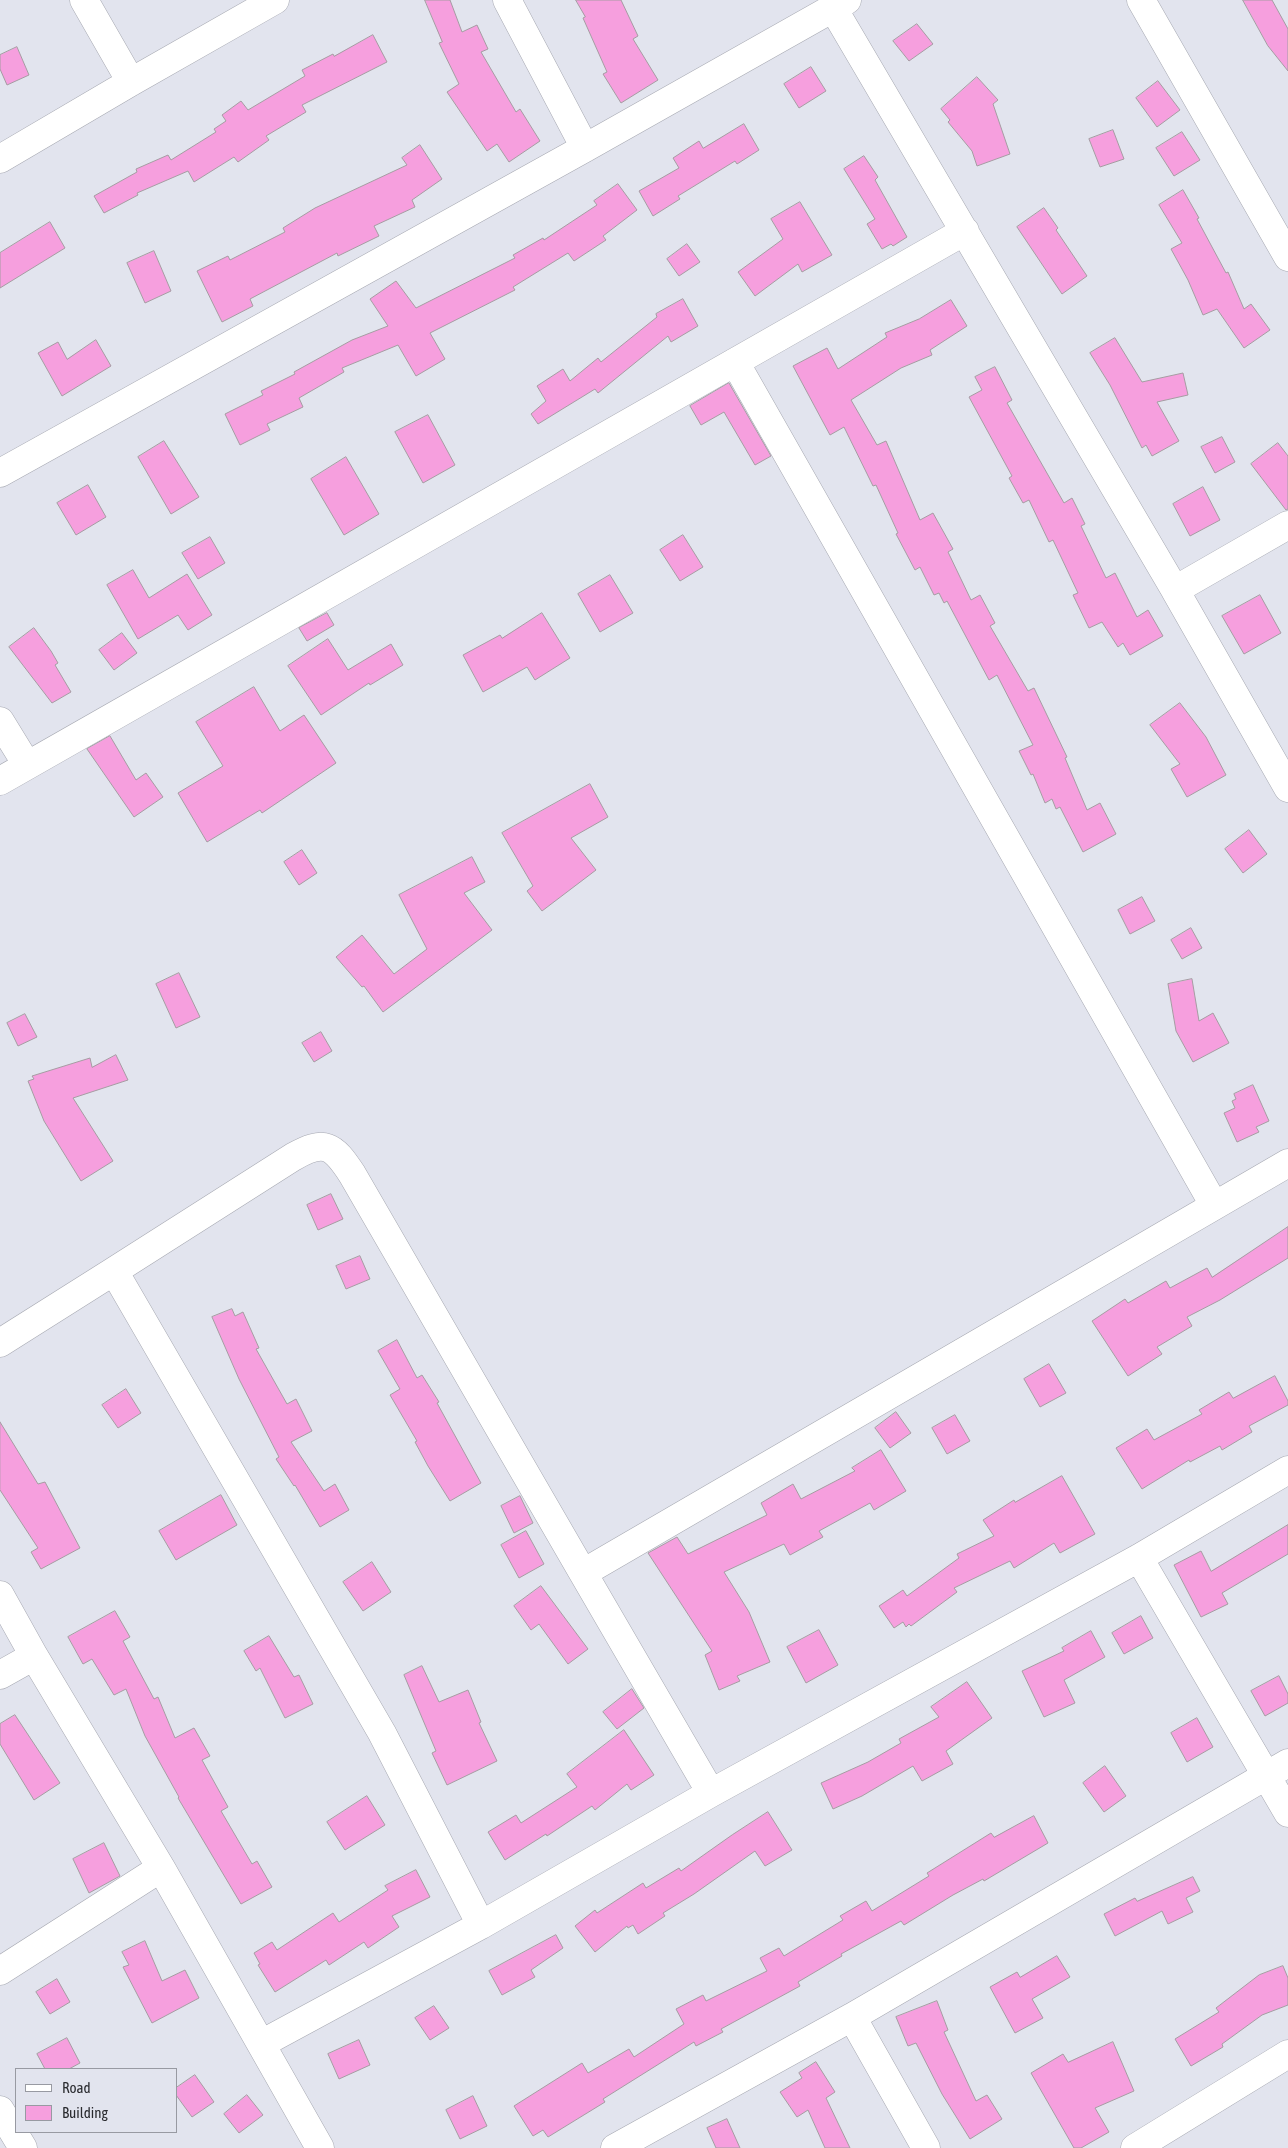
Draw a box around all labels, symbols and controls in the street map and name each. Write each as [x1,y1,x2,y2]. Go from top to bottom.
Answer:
legend [15,2068,178,2133]
text: Road [62,2079,91,2096]
text: Building [62,2104,108,2121]

